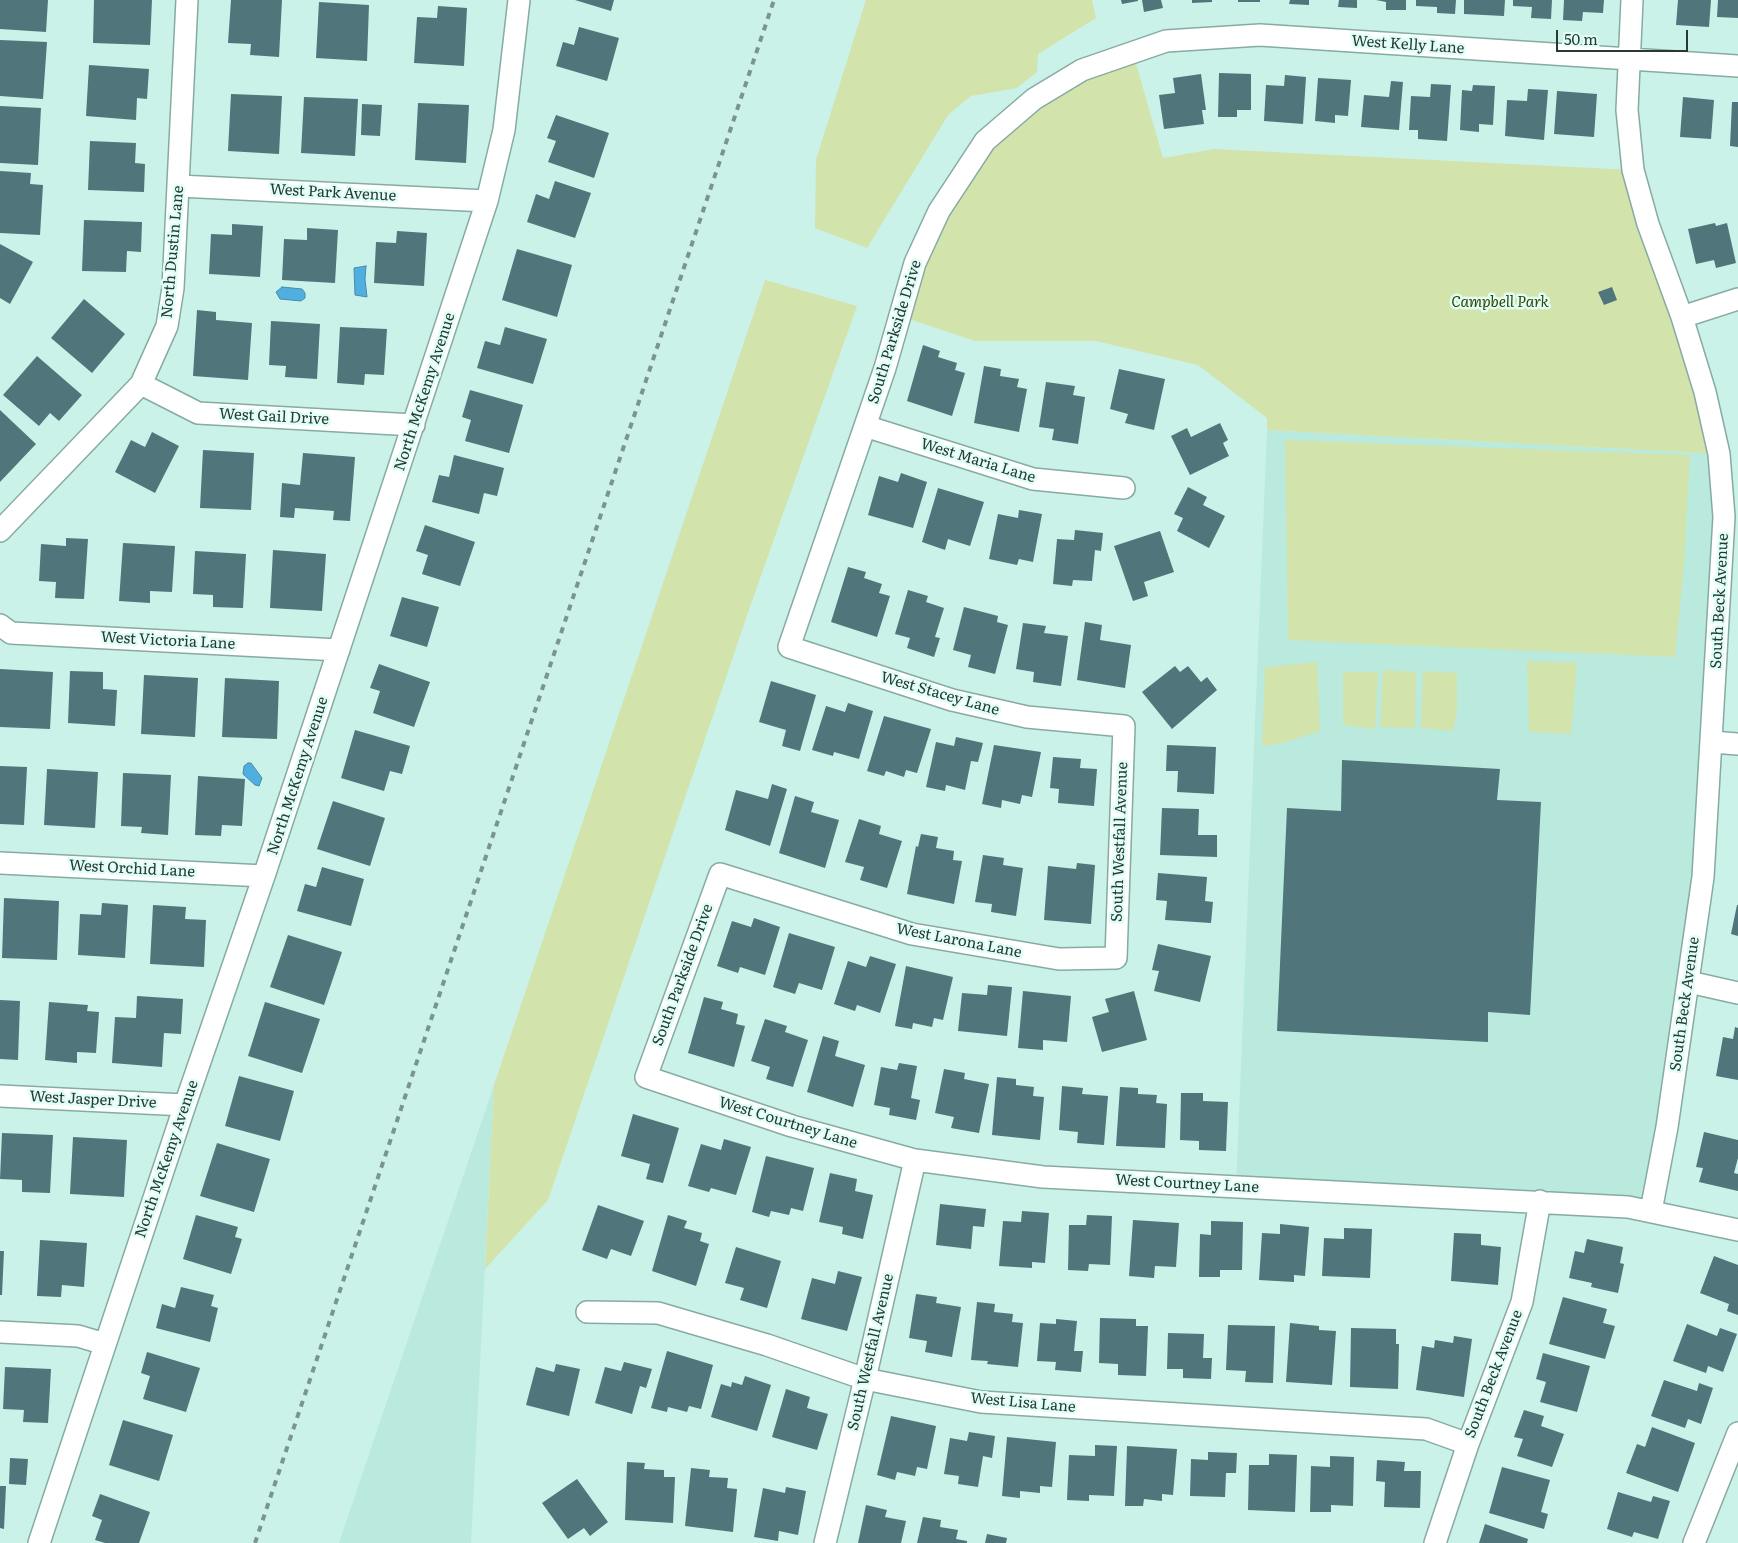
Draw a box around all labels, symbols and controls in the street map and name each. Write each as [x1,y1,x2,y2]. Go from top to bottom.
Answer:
scale bar [1558,20,1690,52]
text: 50 m [1564,27,1598,50]
street label: West Kelly Lane [1351,32,1465,58]
street label: West Park Avenue [269,181,397,205]
street label: North Dustin Lane [158,185,188,319]
street label: South Parkside Drive [865,258,925,406]
park label: Campbell Park [1451,294,1549,312]
street label: North McKemy Avenue [391,311,459,473]
street label: West Gail Drive [219,405,329,429]
street label: West Maria Lane [918,435,1038,487]
street label: South Beck Avenue [1707,533,1733,669]
street label: West Victoria Lane [100,628,236,654]
street label: West Stacey Lane [879,668,1001,720]
street label: North McKemy Avenue [264,695,332,857]
street label: South Westfall Avenue [1108,761,1132,923]
street label: West Orchid Lane [69,857,195,881]
street label: South Parkside Drive [649,902,717,1048]
street label: West Larona Lane [895,920,1023,962]
street label: South Beck Avenue [1667,936,1703,1072]
street label: North McKemy Avenue [132,1078,202,1240]
street label: West Jasper Drive [29,1088,157,1112]
street label: West Courtney Lane [717,1093,859,1153]
street label: West Courtney Lane [1115,1171,1259,1197]
street label: South Westfall Avenue [844,1272,898,1432]
street label: South Beck Avenue [1461,1307,1527,1441]
street label: West Lisa Lane [970,1389,1076,1417]

